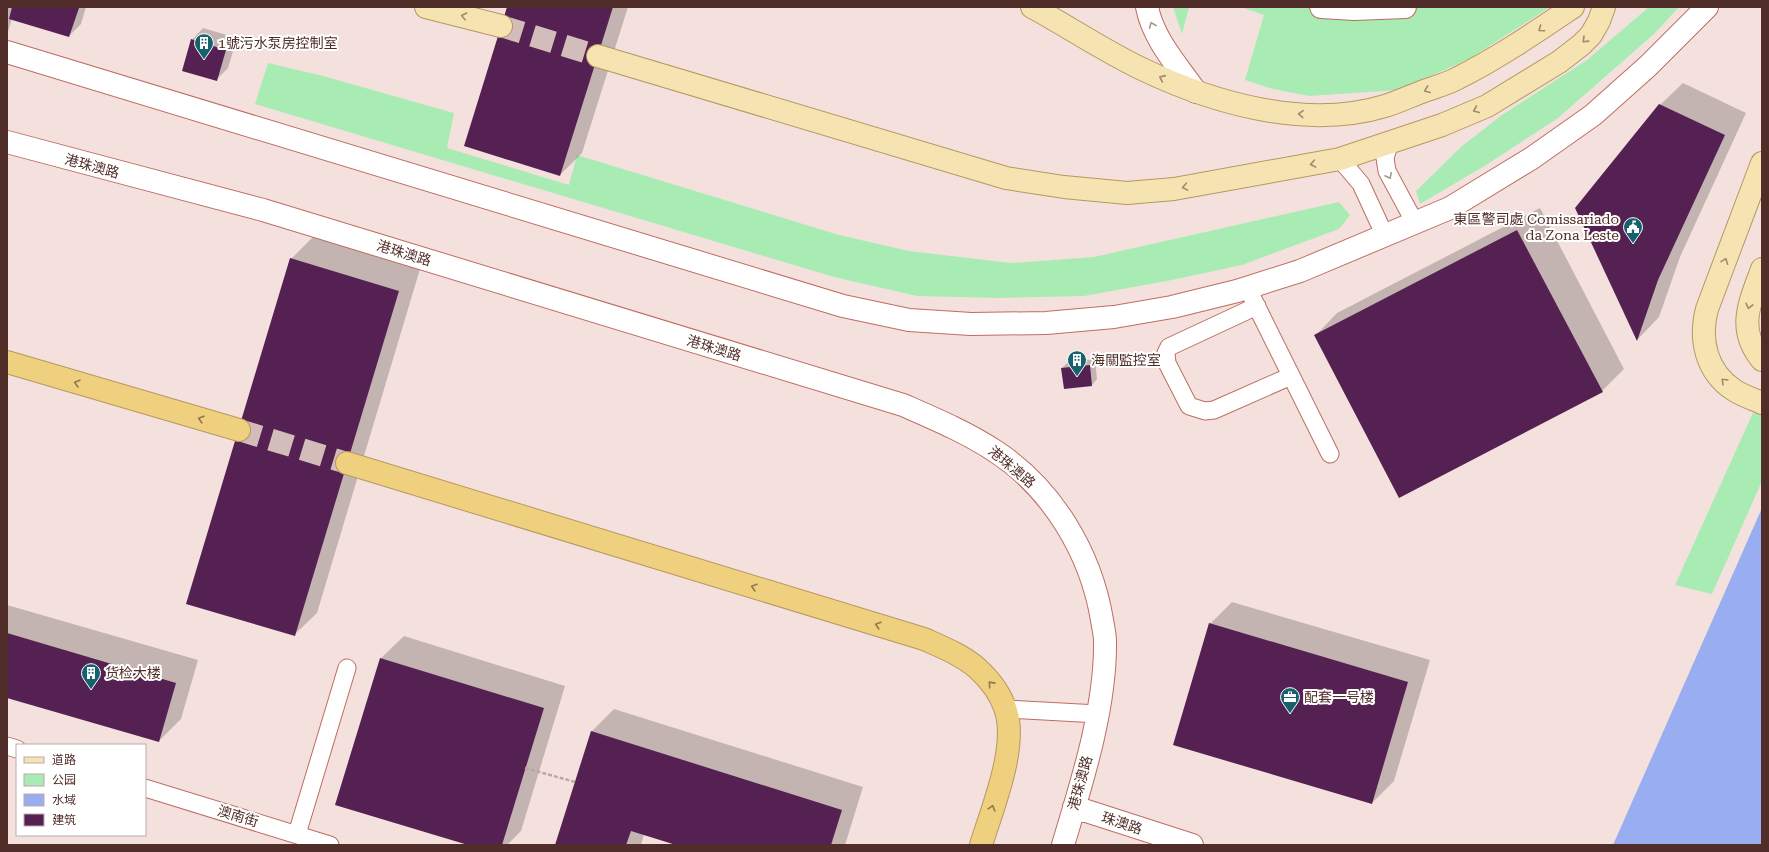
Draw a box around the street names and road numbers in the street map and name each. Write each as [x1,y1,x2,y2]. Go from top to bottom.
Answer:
street label: 港珠澳路 [63,151,121,181]
street label: 港珠澳路 [375,237,433,269]
street label: 港珠澳路 [685,332,743,364]
street label: 港珠澳路 [985,443,1039,491]
street label: 港珠澳路 [1065,754,1095,812]
street label: 澳南街 [216,802,260,830]
street label: 珠澳路 [1100,809,1144,837]

